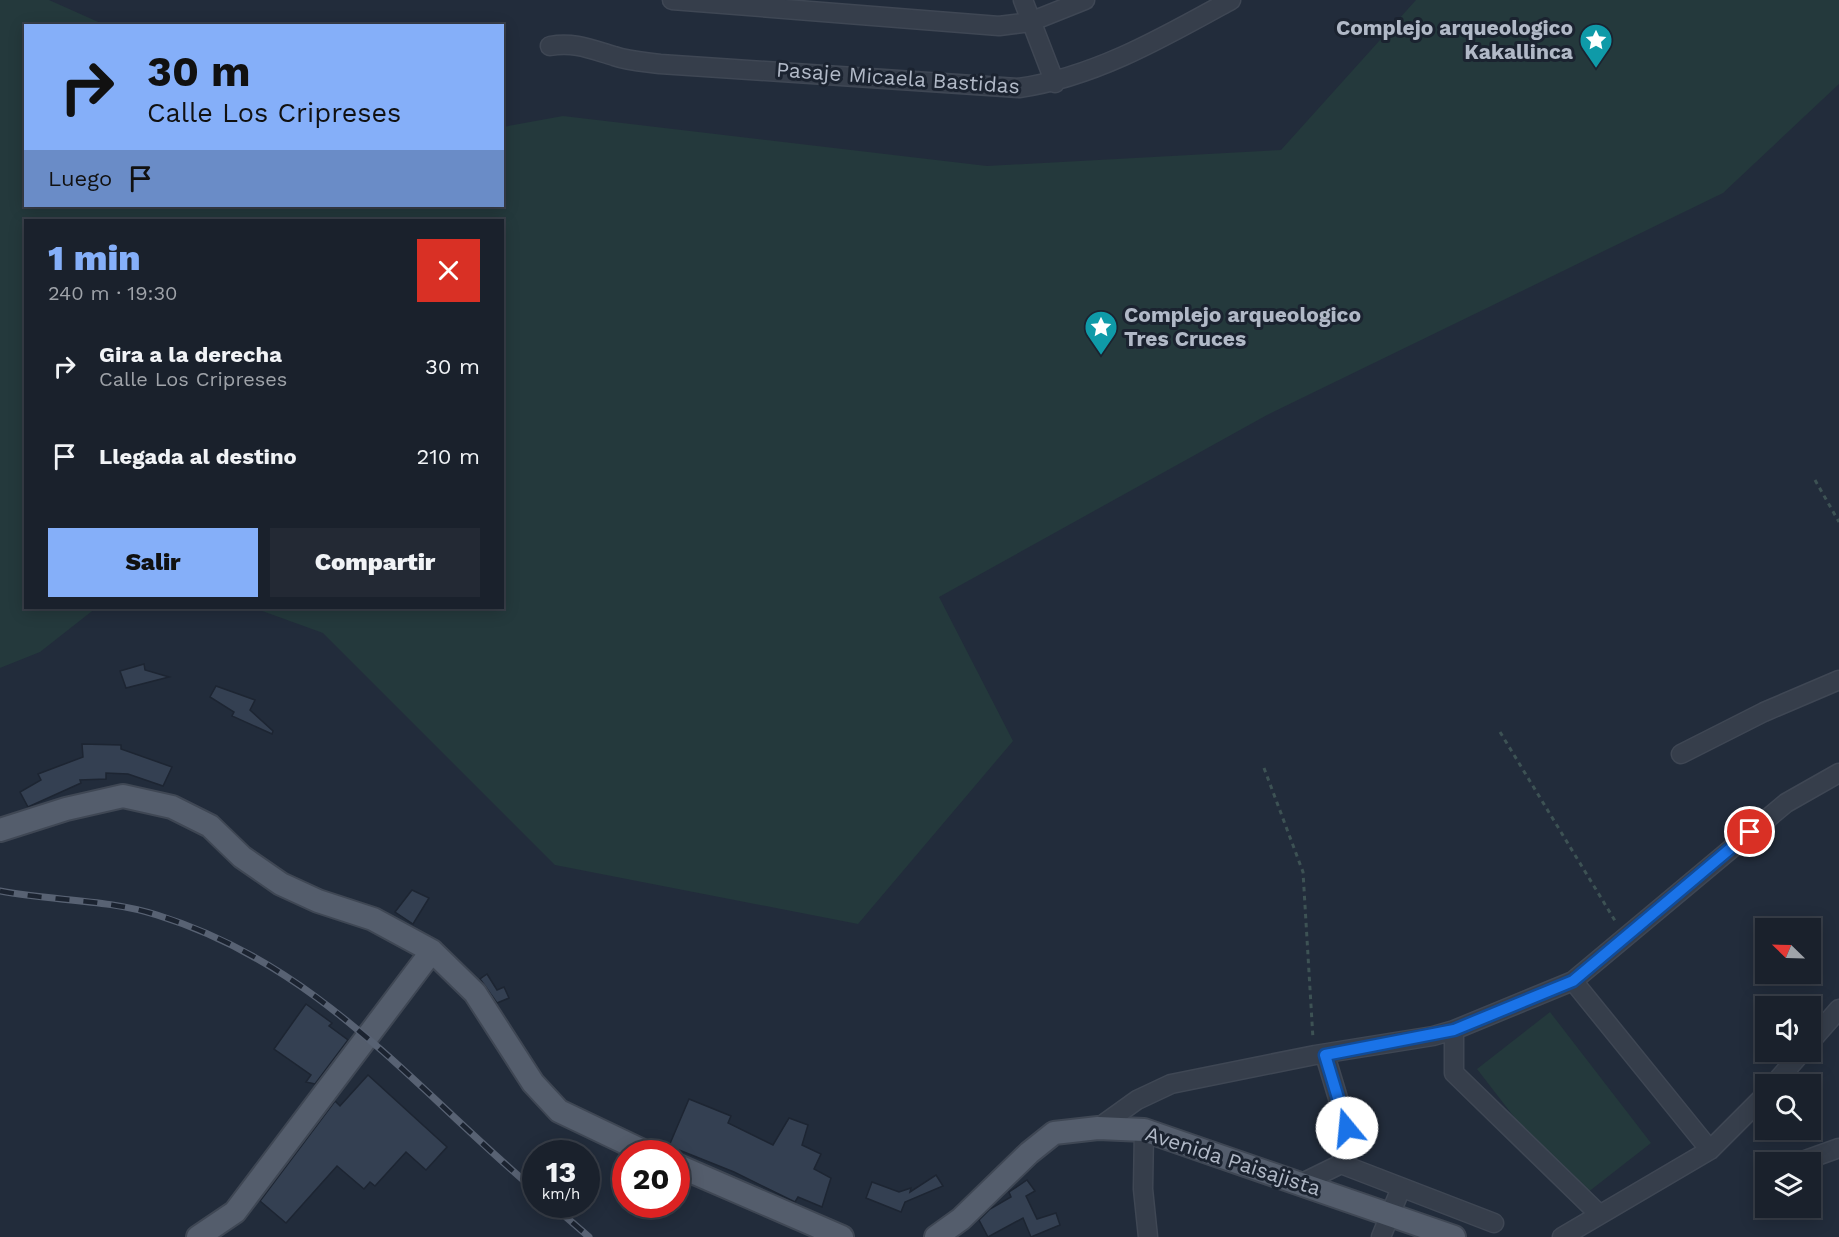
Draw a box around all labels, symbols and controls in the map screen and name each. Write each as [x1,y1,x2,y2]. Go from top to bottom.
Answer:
place label: Complejo arqueologico Kakallinca [1336,15,1574,64]
place icon: Complejo arqueologico Kakallinca [1578,22,1614,69]
text: 30 m [147,47,251,96]
icon: right [48,48,126,126]
street label: Pasaje Micaela Bastidas [775,57,1021,98]
text: Calle Los Cripreses [147,97,401,129]
icon: arrive [124,162,157,195]
text: Luego [48,166,112,191]
text: 1 min [48,237,141,279]
button: close [417,239,480,302]
text: 240 m · 19:30 [48,281,178,305]
place label: Complejo arqueologico Tres Cruces [1124,302,1361,351]
place icon: Complejo arqueologico Tres Cruces [1083,309,1119,356]
text: Gira a la derecha [99,342,282,367]
icon: right [48,350,81,383]
text: 30 m [425,354,480,379]
text: Calle Los Cripreses [99,367,287,391]
icon: arrive [48,440,81,473]
text: Llegada al destino [99,444,297,469]
text: 210 m [416,444,480,469]
button: Salir [48,528,258,597]
button: Compartir [270,528,480,597]
pin [1724,806,1775,857]
icon: arrive [1733,815,1766,848]
north arrow [1755,918,1821,984]
map controls [1755,918,1821,1218]
button: sound [1755,996,1821,1062]
button: search [1755,1074,1821,1140]
position arrow [1315,1096,1379,1160]
street label: Avenida Paisajista [1142,1120,1324,1201]
speed limit sign: 20 [612,1140,690,1218]
button: layers [1755,1152,1821,1218]
text: 13 [546,1154,576,1189]
text: km/h [542,1185,580,1203]

